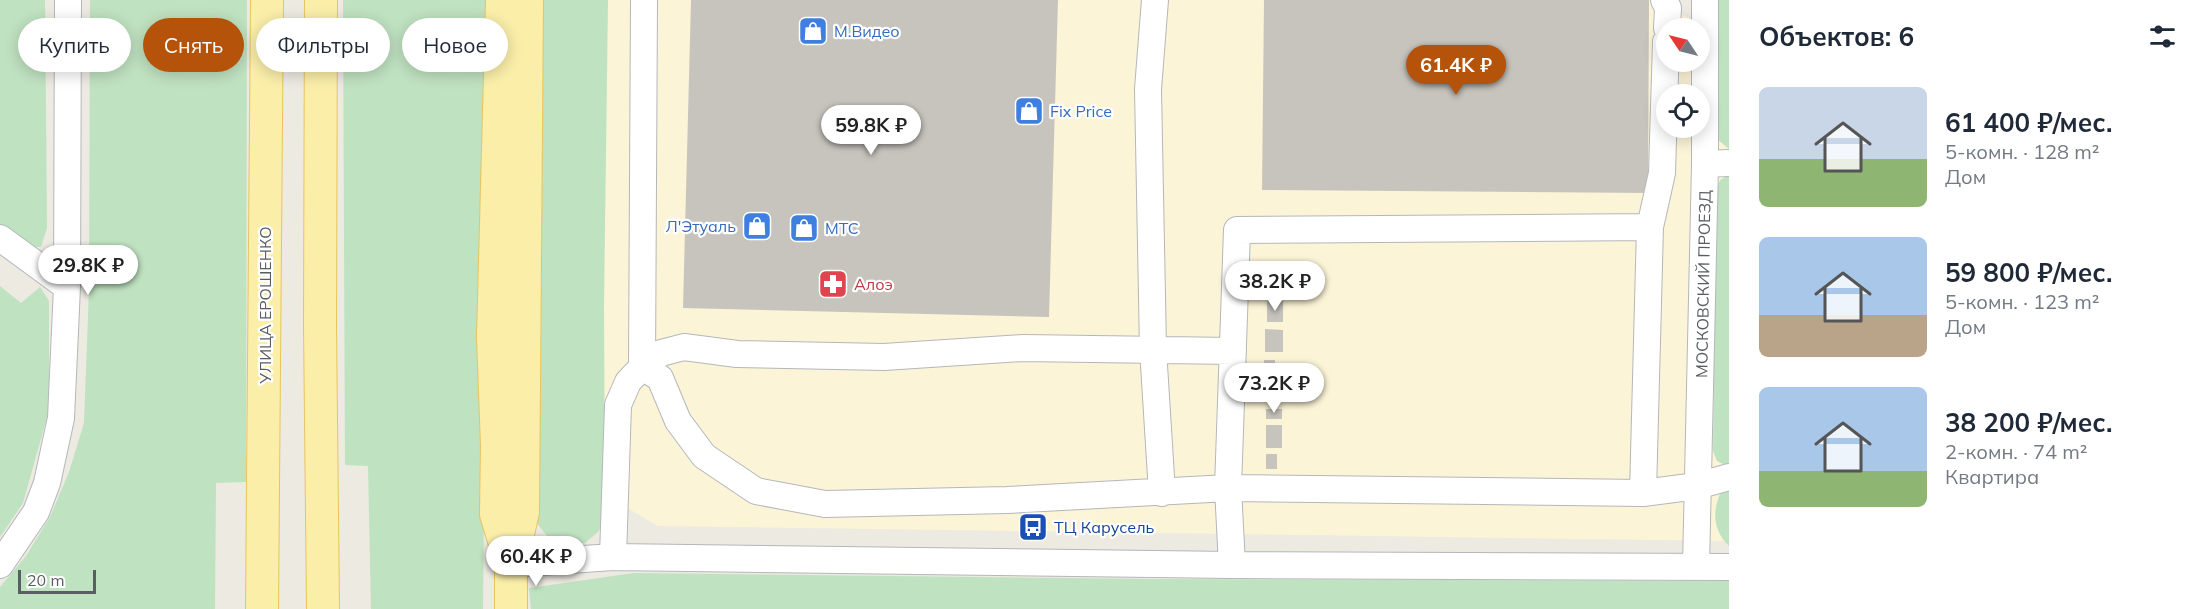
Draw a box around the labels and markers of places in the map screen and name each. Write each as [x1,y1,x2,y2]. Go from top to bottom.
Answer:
shop icon: М.Видео [797,15,829,47]
place label: М.Видео [834,21,900,41]
pin: 61.4K ₽ [1401,45,1511,96]
shop icon: Fix Price [1013,95,1045,127]
place label: Fix Price [1050,101,1112,121]
pin: 59.8K ₽ [816,105,926,156]
shop icon: Л'Этуаль [741,210,773,242]
shop icon: МТС [788,212,820,244]
place label: Л'Этуаль [665,216,736,236]
place label: МТС [825,218,859,238]
pin: 29.8K ₽ [33,245,143,296]
pin: 38.2K ₽ [1220,261,1330,312]
pharmacy icon: Алоэ [817,268,849,300]
place label: Алоэ [854,274,893,294]
pin: 73.2K ₽ [1219,363,1329,414]
bus stop icon: ТЦ Карусель [1017,511,1049,543]
place label: ТЦ Карусель [1054,517,1155,537]
pin: 60.4K ₽ [481,536,591,587]

